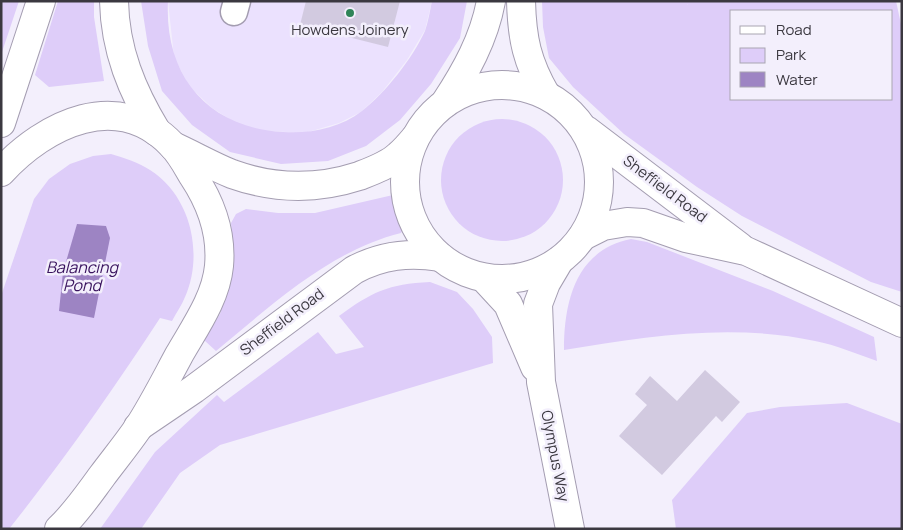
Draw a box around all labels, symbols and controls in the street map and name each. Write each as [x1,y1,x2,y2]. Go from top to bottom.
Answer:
marker: Howdens Joinery [344,7,356,19]
legend [730,10,893,100]
place label: Howdens Joinery [291,19,409,40]
text: Road [776,19,812,40]
text: Park [776,44,806,65]
text: Water [776,69,818,90]
street label: Sheffield Road [619,150,712,227]
water label: Balancing Pond [46,256,120,296]
street label: Sheffield Road [235,283,328,360]
street label: Olympus Way [536,408,575,504]

